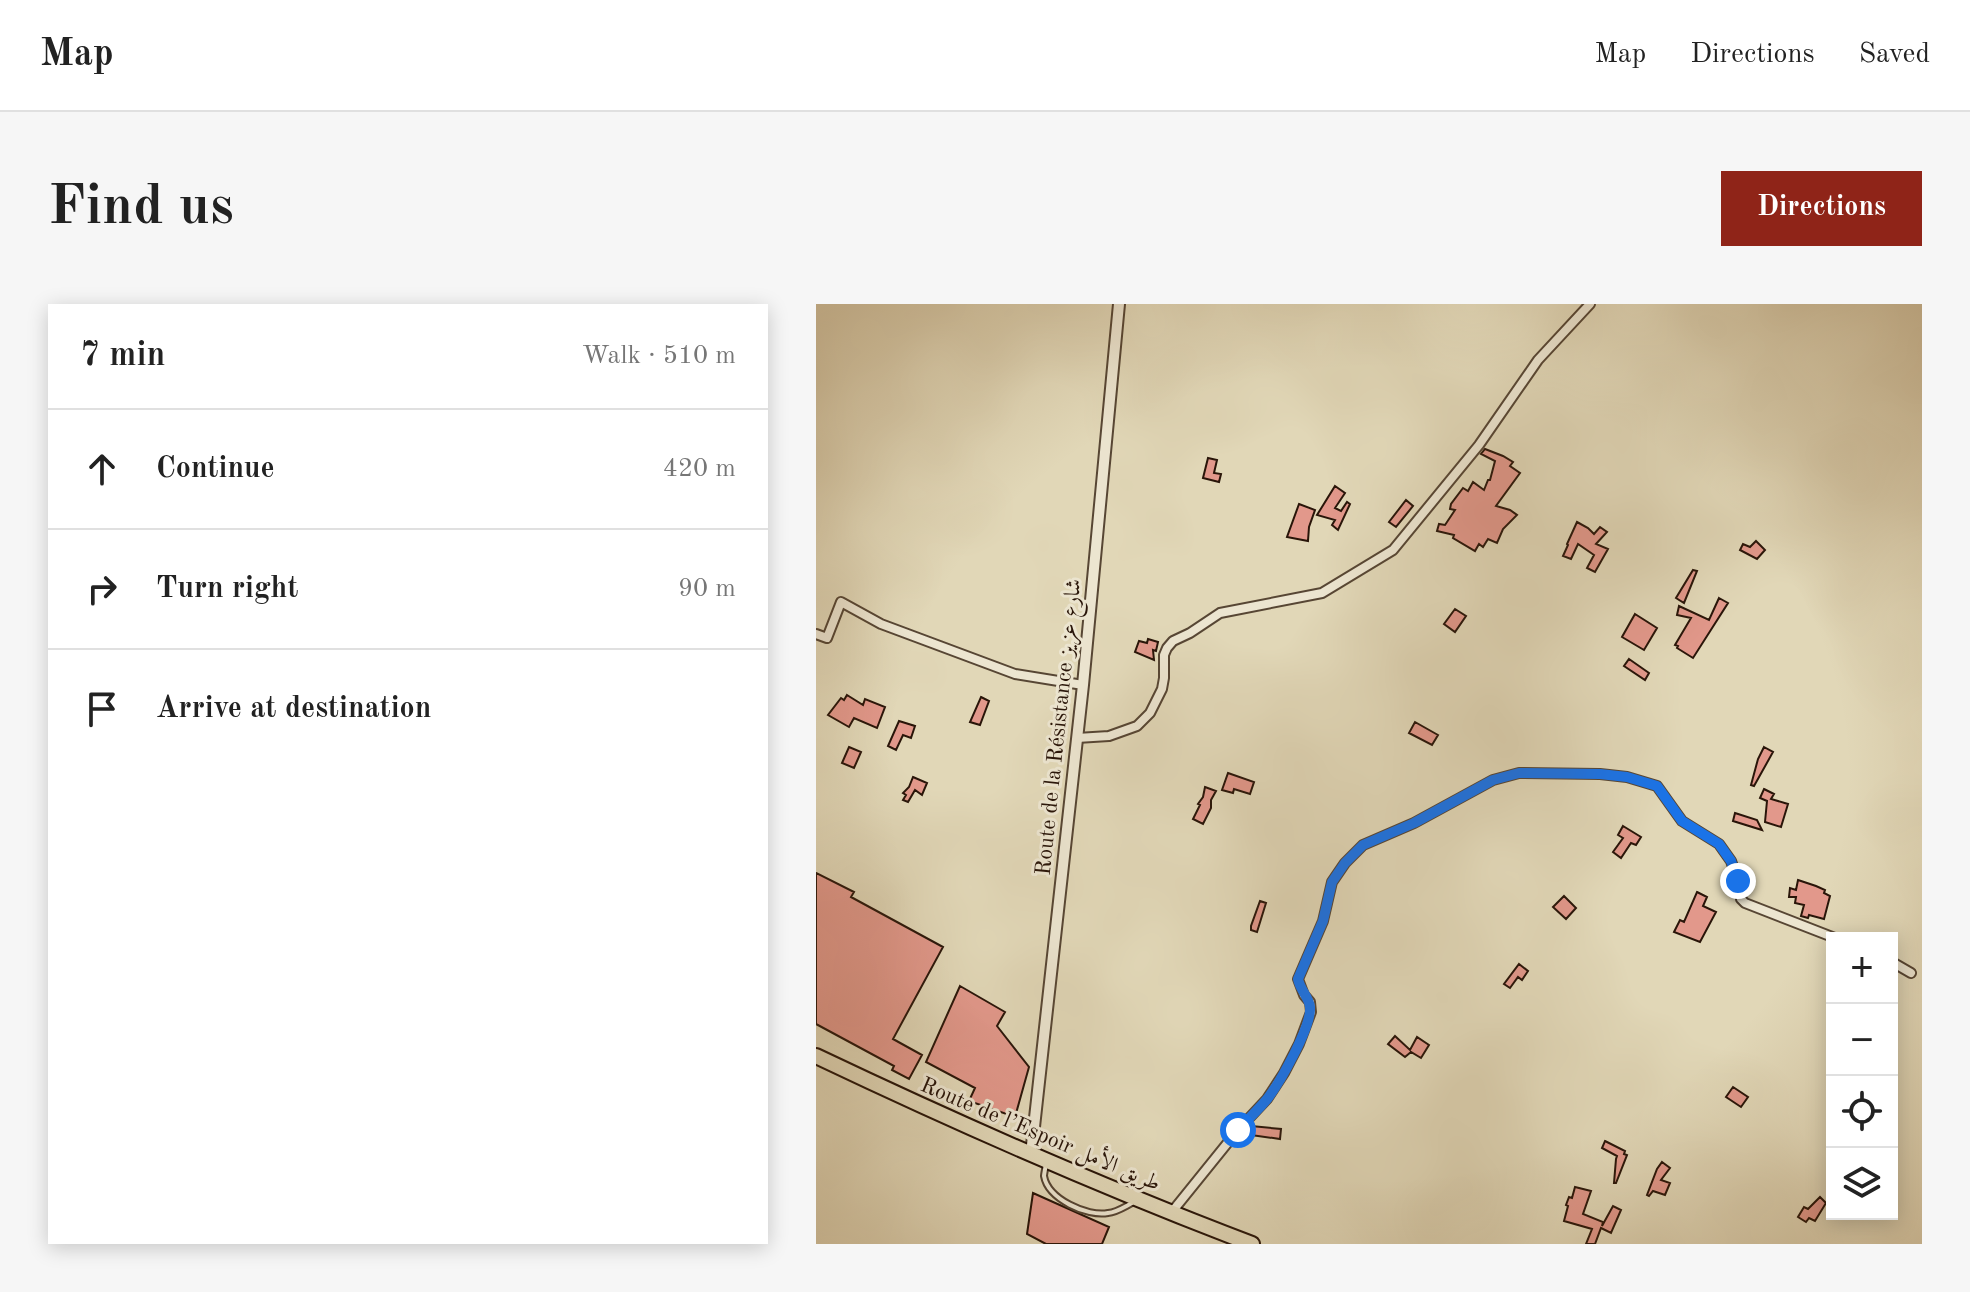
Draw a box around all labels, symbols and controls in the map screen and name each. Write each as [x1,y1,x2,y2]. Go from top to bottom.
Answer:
text: Map [40,36,114,74]
text: Map [1594,41,1646,69]
text: Directions [1690,41,1815,69]
text: Saved [1859,41,1930,69]
button: Directions [1721,171,1922,246]
text: Find us [48,180,234,236]
text: 7 min [80,339,165,373]
text: Walk · 510 m [582,343,736,369]
icon: ahead [80,447,124,491]
text: Continue [156,454,275,484]
text: 420 m [663,456,736,482]
icon: right [80,567,124,611]
text: Turn right [156,574,298,604]
text: 90 m [678,576,736,602]
street label: Route de la Résistance شارع عزيز [1032,578,1091,877]
icon: arrive [80,687,124,731]
text: Arrive at destination [156,694,431,724]
route end [1720,863,1756,899]
map controls [1826,932,1898,1220]
button: + [1826,932,1898,1004]
button: − [1826,1004,1898,1076]
street label: Route de l’Espoir طريق الأمل [916,1069,1166,1198]
button: locate [1826,1076,1898,1148]
route start [1220,1112,1256,1148]
button: layers [1826,1148,1898,1220]

